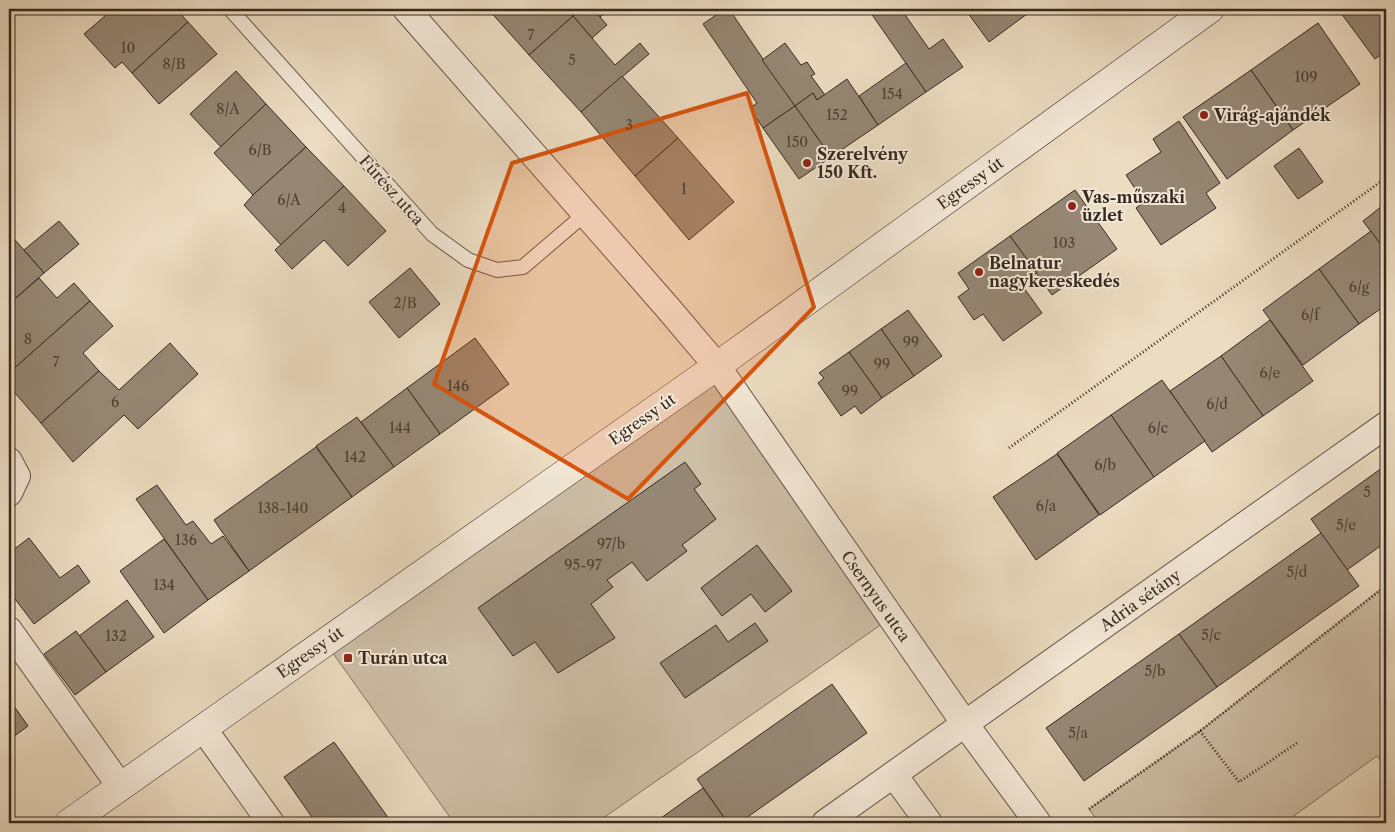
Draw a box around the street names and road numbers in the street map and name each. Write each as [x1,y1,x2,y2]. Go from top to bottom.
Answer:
street label: Fűrész utca [355,151,429,230]
street label: Egressy út [933,152,1007,214]
street label: Egressy út [605,389,679,449]
street label: Csernyus utca [837,546,915,646]
street label: Adria sétány [1095,564,1185,636]
street label: Egressy út [273,622,347,682]

